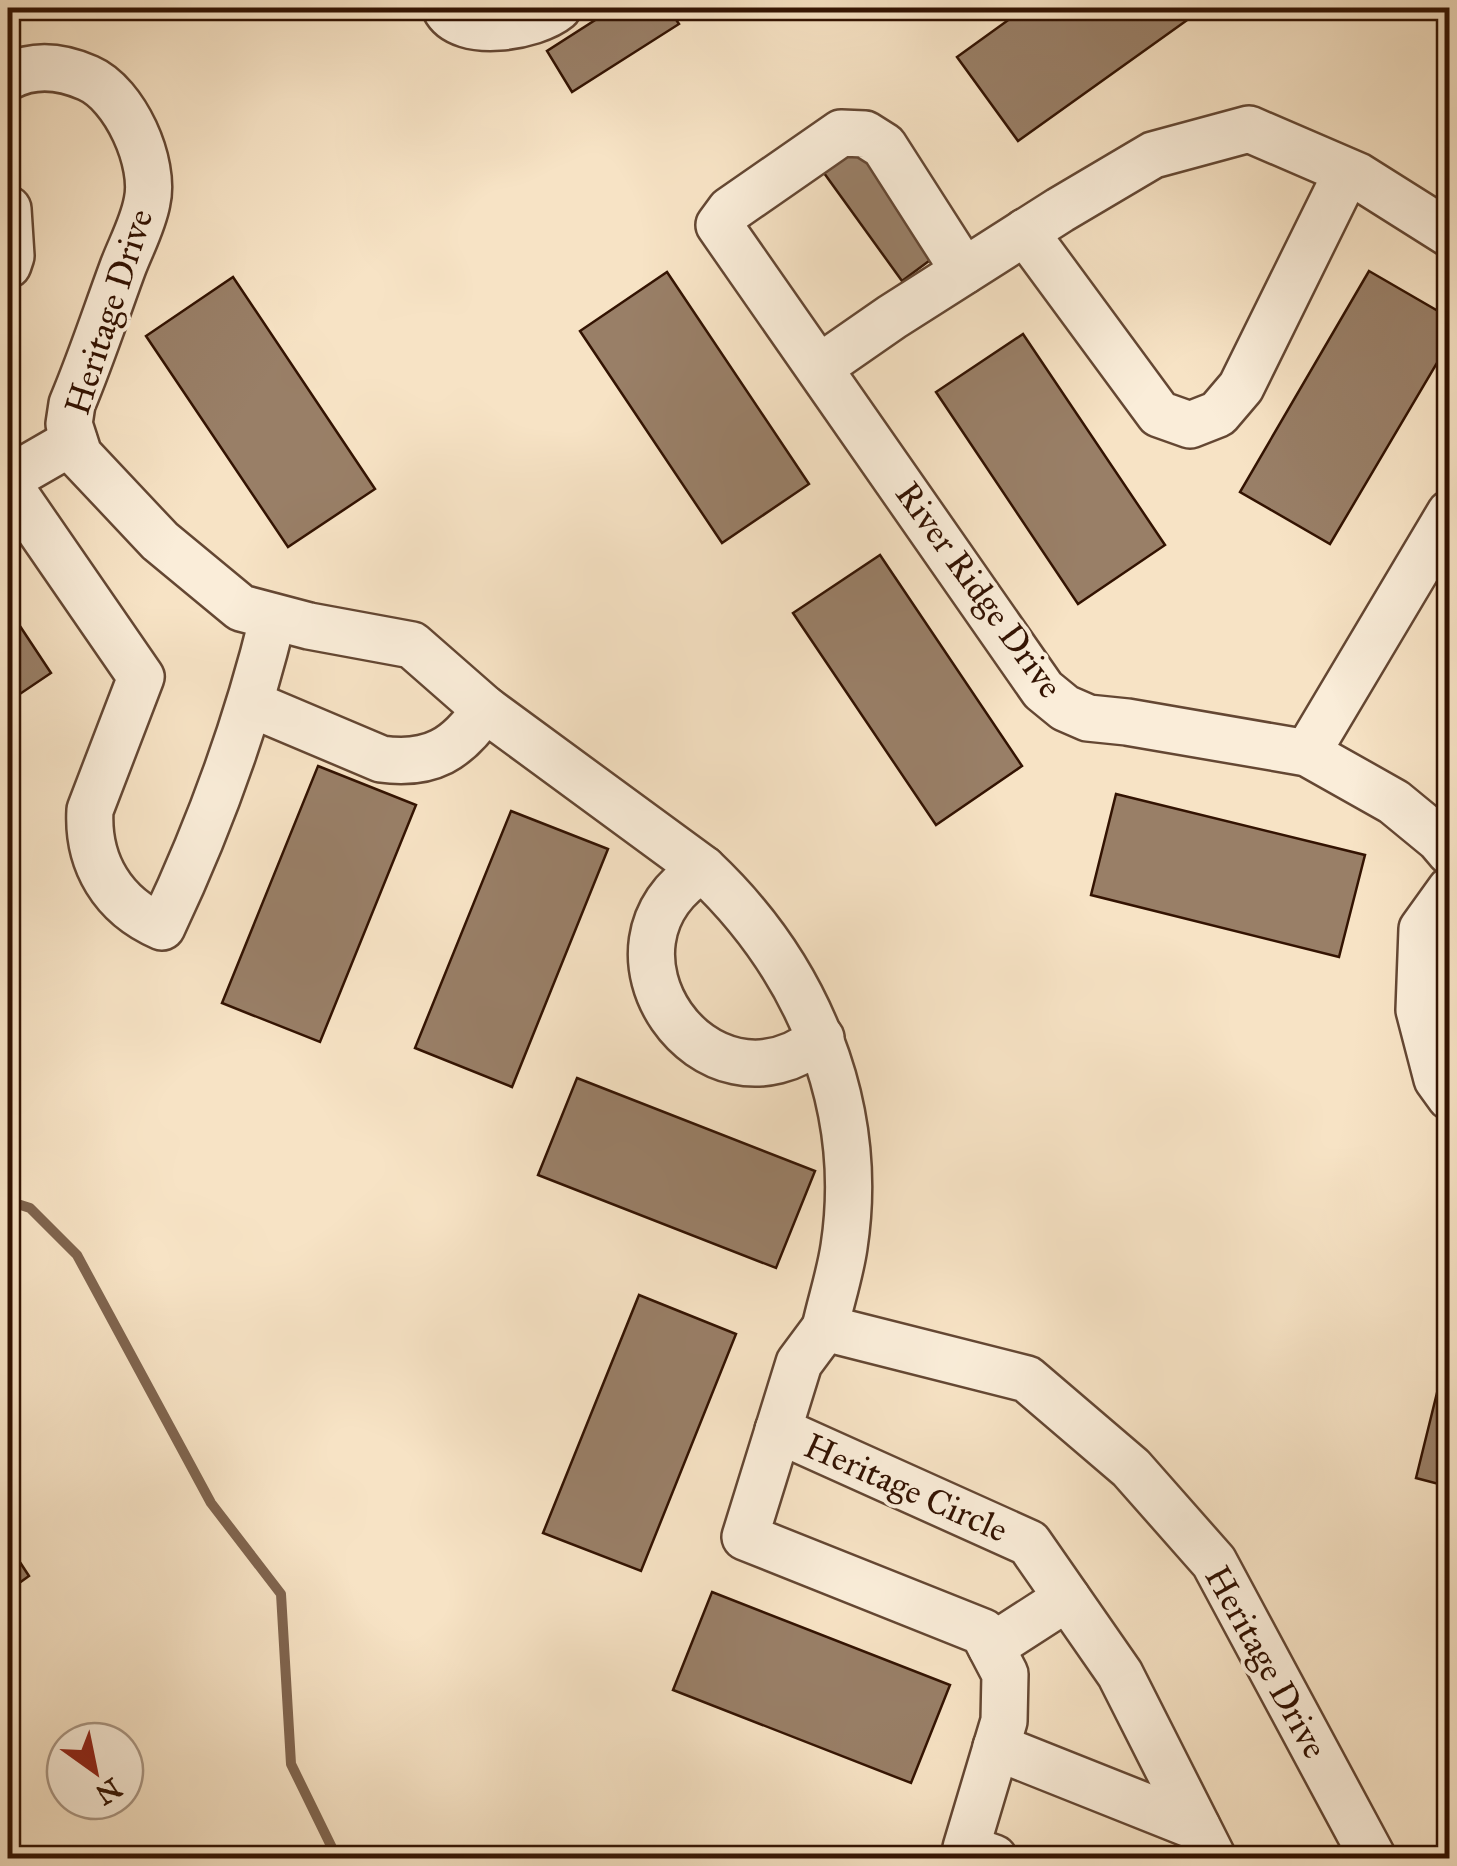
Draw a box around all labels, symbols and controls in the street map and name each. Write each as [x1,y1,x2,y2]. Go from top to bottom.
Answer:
street label: Heritage Drive [56,204,162,420]
street label: River Ridge Drive [886,474,1072,706]
street label: Heritage Circle [798,1424,1014,1552]
street label: Heritage Drive [1195,1558,1337,1766]
north arrow [45,1721,145,1821]
text: N [89,1770,128,1813]

